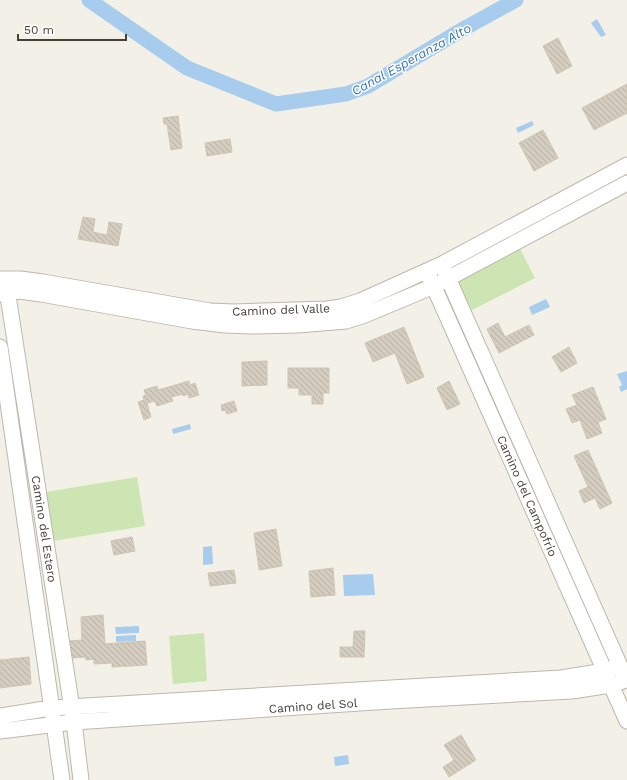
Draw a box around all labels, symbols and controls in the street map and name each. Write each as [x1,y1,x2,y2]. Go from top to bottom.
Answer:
scale bar [18,16,126,42]
water label: Canal Esperanza Alto [349,20,474,99]
text: 50 m [24,23,54,37]
street label: Camino del Valle [232,301,330,319]
street label: Camino del Campofrío [494,433,560,559]
street label: Camino del Estero [29,475,59,583]
street label: Camino del Sol [268,696,358,716]

